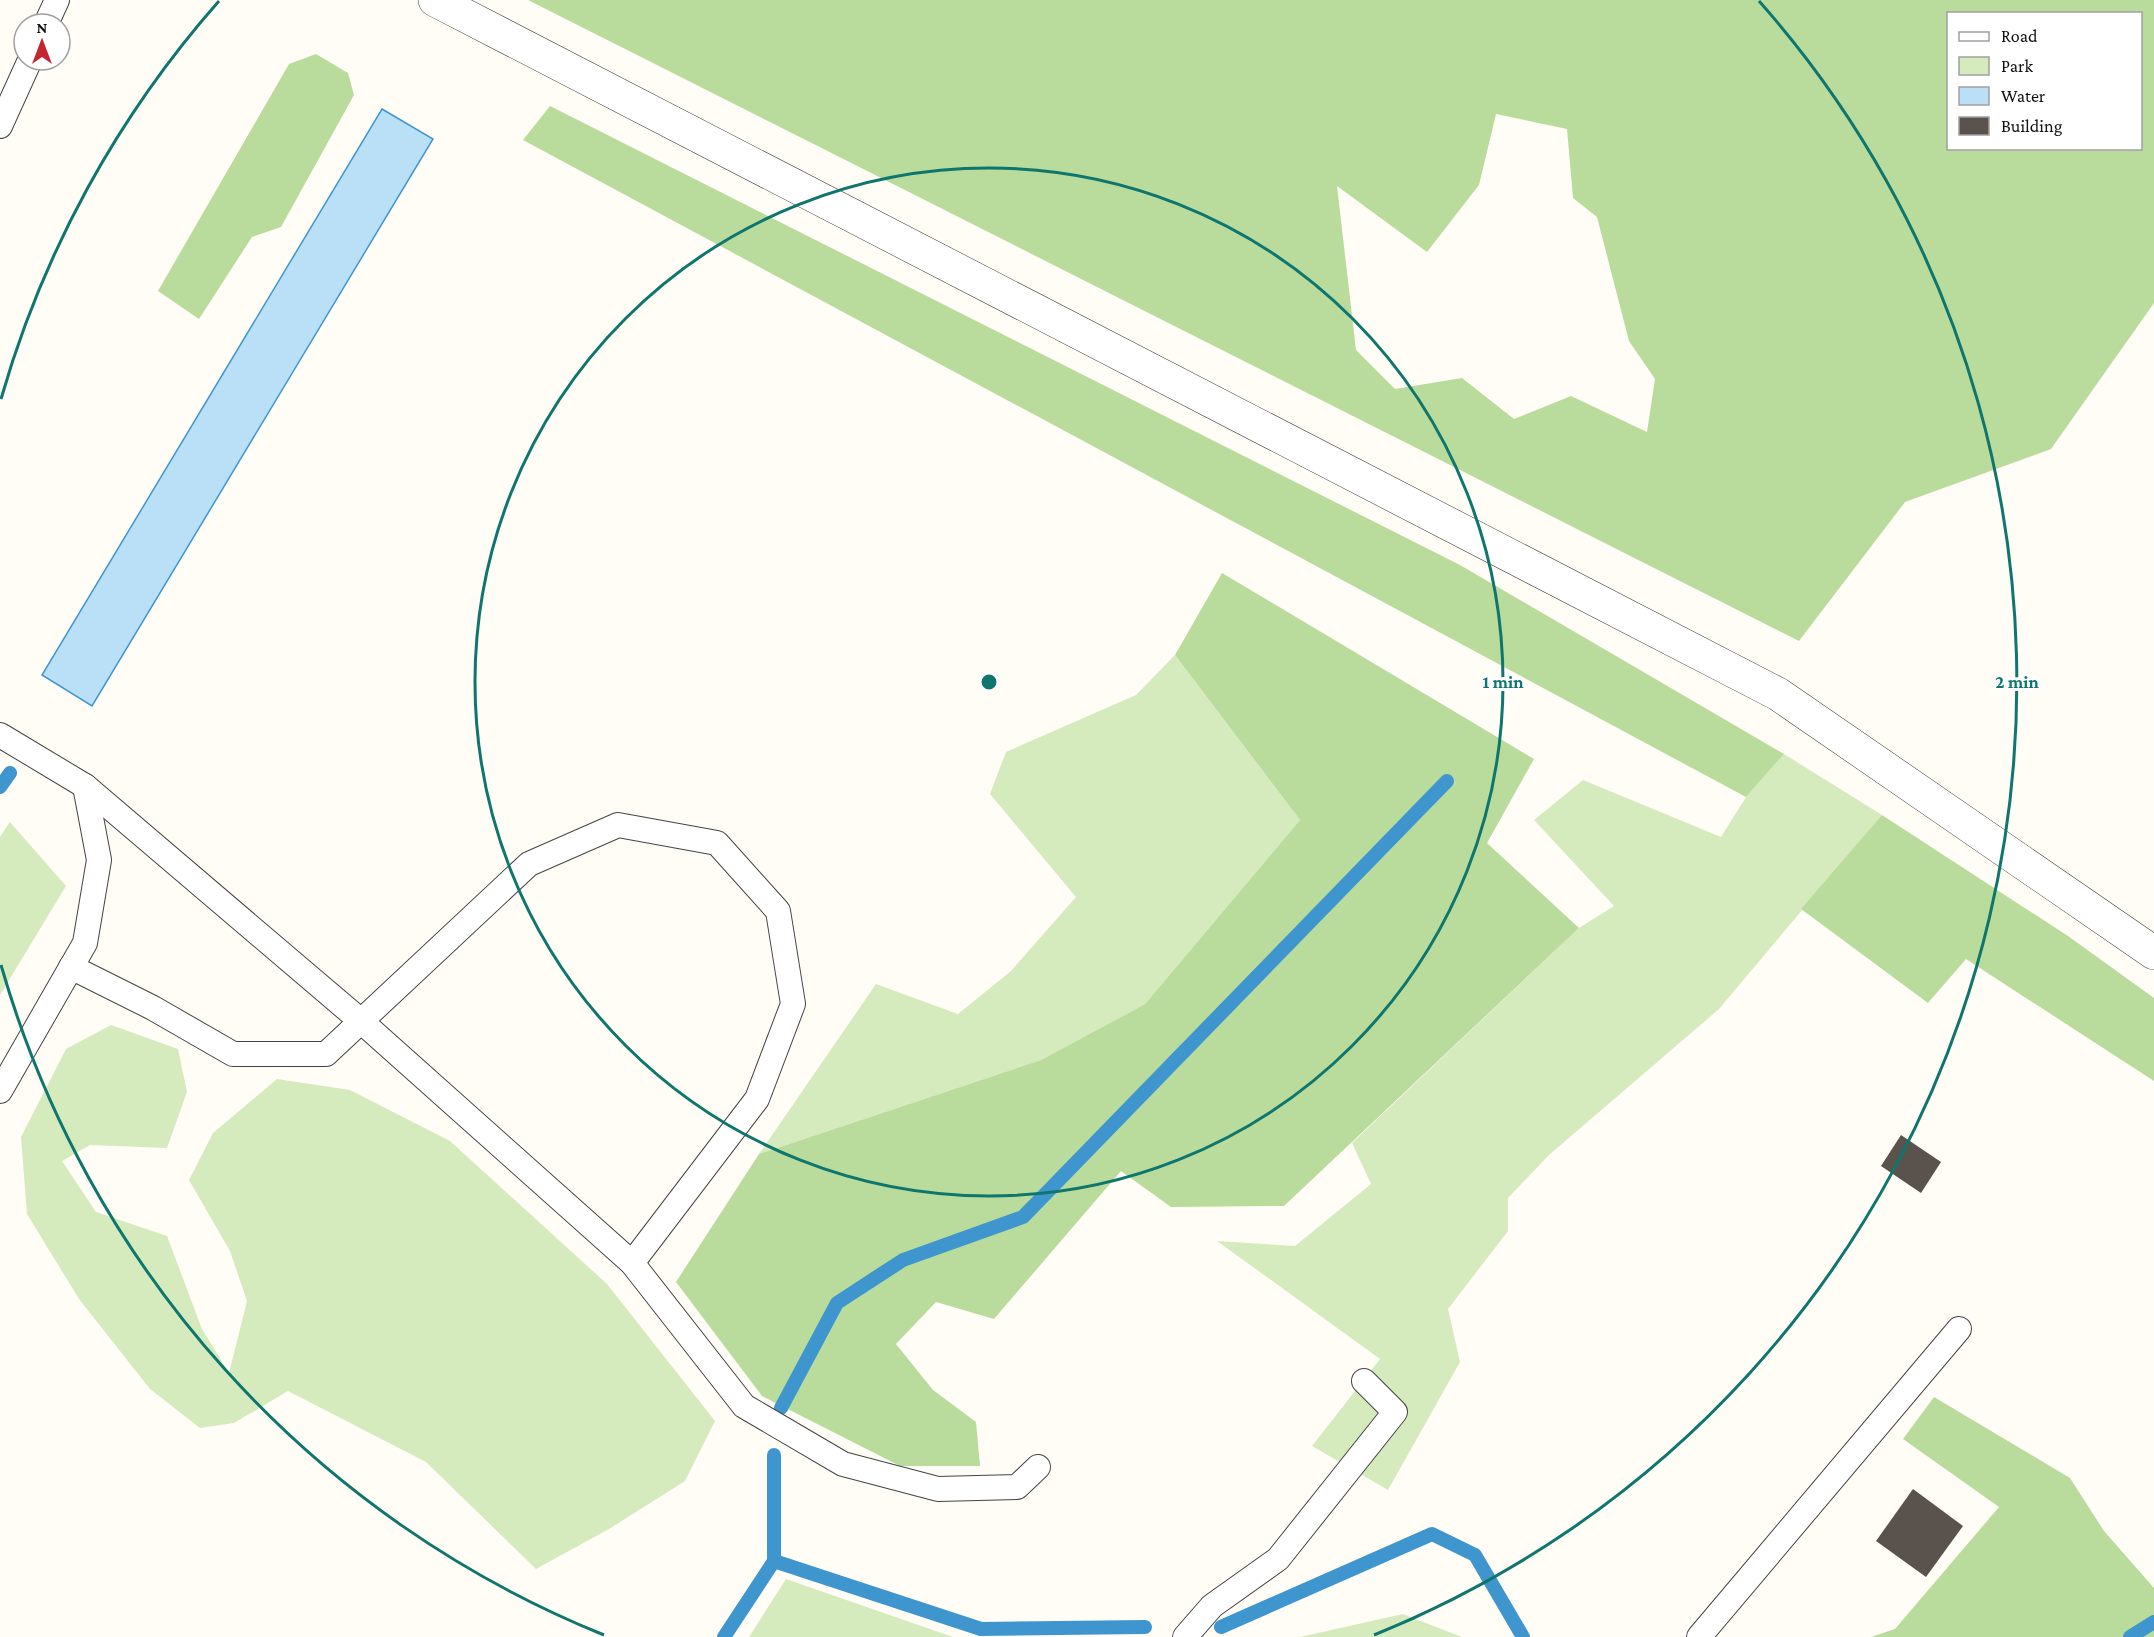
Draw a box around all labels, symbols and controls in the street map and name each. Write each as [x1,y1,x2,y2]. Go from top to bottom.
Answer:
north arrow [12,12,72,72]
legend [1947,12,2142,150]
text: N [37,19,48,36]
text: Road [2001,26,2038,46]
text: Park [2001,56,2033,76]
text: Water [2001,86,2046,106]
text: Building [2001,116,2063,136]
centre of rings [979,672,999,692]
text: 1 min [1483,672,1524,692]
text: 2 min [1995,672,2039,692]

